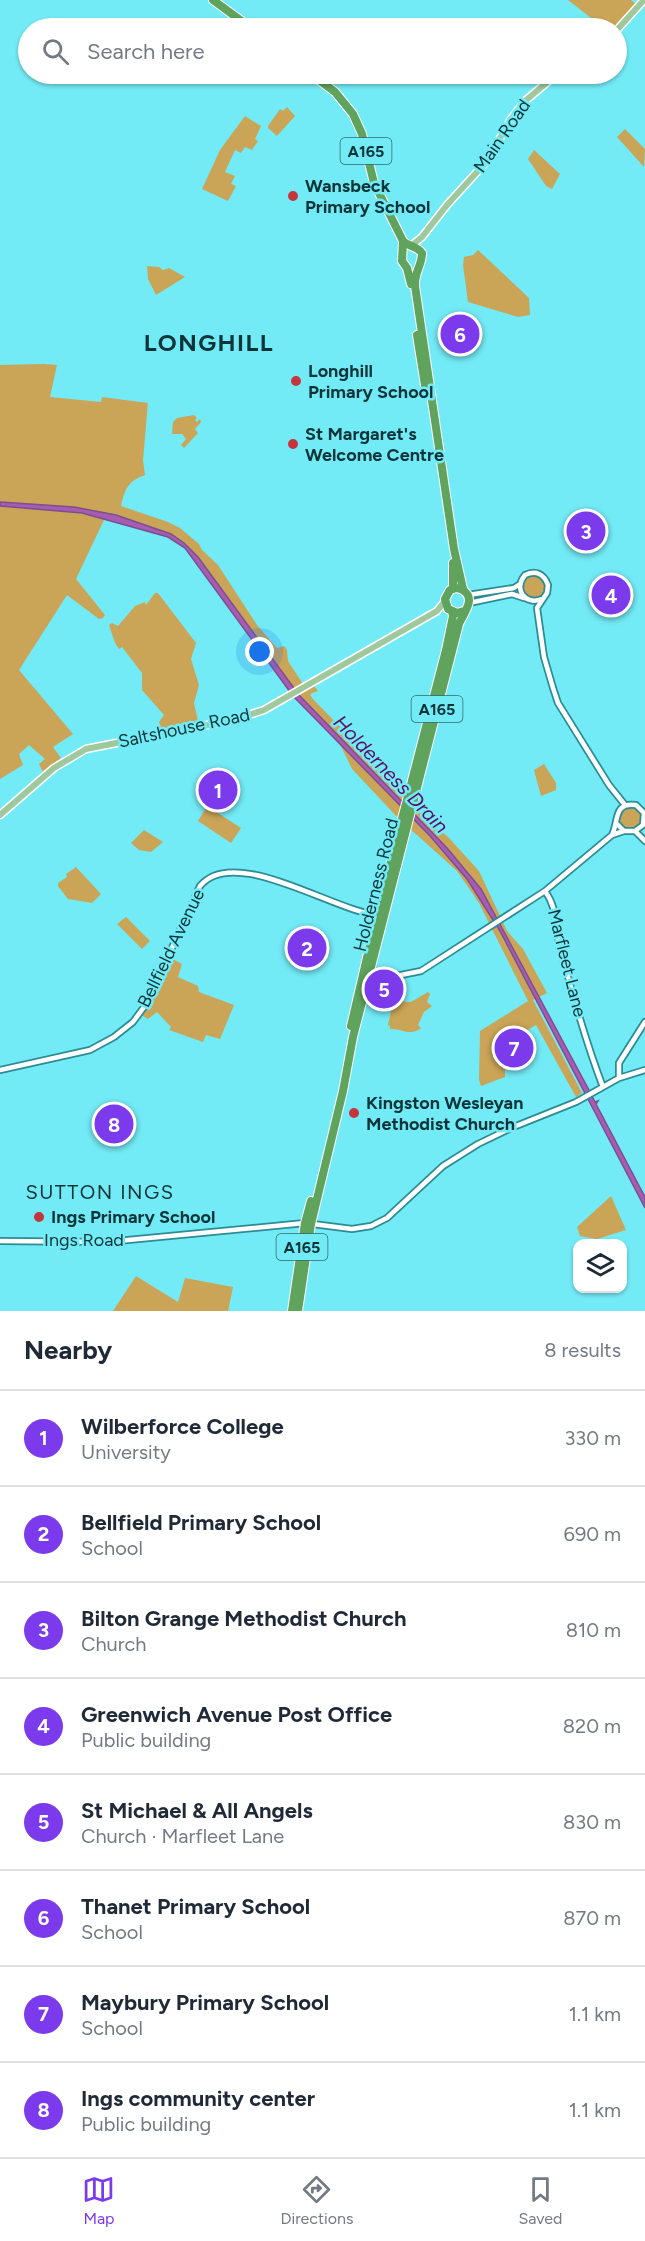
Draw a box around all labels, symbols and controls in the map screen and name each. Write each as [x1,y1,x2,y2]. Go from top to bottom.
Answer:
search box [18,18,627,84]
icon: search [39,35,72,68]
text: Search here [87,38,205,65]
street label: Main Road [469,95,535,177]
road number: A165 [340,138,392,164]
place label: Wansbeck Primary School [305,175,430,218]
marker: Wansbeck Primary School [286,189,300,203]
pin: 6 [440,312,480,356]
district label: LONGHILL [144,328,274,357]
place label: Longhill Primary School [308,360,433,403]
marker: Longhill Primary School [289,374,303,388]
place label: St Margaret's Welcome Centre [305,423,444,466]
marker: St Margaret's Welcome Centre [286,437,300,451]
pin: 3 [566,508,606,554]
pin: 4 [592,572,630,618]
your location [245,637,274,666]
road number: A165 [412,696,462,722]
street label: Saltshouse Road [116,703,252,753]
water label: Holderness Drain [329,710,453,838]
pin: 1 [198,768,238,812]
street label: Holderness Road [349,816,403,954]
street label: Bellfield Avenue [133,885,209,1011]
street label: Marfleet Lane [543,907,591,1019]
pin: 2 [288,926,326,970]
pin: 5 [364,966,404,1012]
pin: 7 [494,1026,534,1070]
place label: Kingston Wesleyan Methodist Church [366,1092,523,1135]
pin: 8 [94,1102,134,1146]
marker: Kingston Wesleyan Methodist Church [347,1106,361,1120]
district label: SUTTON INGS [25,1180,175,1204]
place label: Ings Primary School [51,1206,215,1228]
marker: Ings Primary School [32,1210,46,1224]
street label: Ings Road [44,1229,124,1251]
road number: A165 [276,1234,328,1260]
map controls [573,1239,627,1293]
button: layers [573,1239,627,1293]
text: Nearby [24,1334,112,1366]
text: 8 results [544,1338,621,1362]
text: Wilberforce College [81,1413,284,1440]
text: 1 [39,1426,48,1450]
text: 330 m [564,1426,621,1450]
text: University [81,1440,171,1464]
text: Bellfield Primary School [81,1509,321,1536]
text: 2 [38,1522,49,1546]
text: 690 m [564,1522,621,1546]
text: School [81,1536,143,1560]
text: Bilton Grange Methodist Church [81,1605,407,1632]
text: 3 [38,1618,49,1642]
text: 810 m [566,1618,621,1642]
text: Church [81,1632,146,1656]
text: Greenwich Avenue Post Office [81,1701,392,1728]
text: 4 [37,1714,50,1738]
text: 820 m [563,1714,621,1738]
text: Public building [81,1728,211,1752]
text: St Michael & All Angels [81,1797,313,1824]
text: 5 [38,1810,49,1834]
text: 830 m [563,1810,621,1834]
text: Church · Marfleet Lane [81,1824,284,1848]
text: Thanet Primary School [81,1893,310,1920]
text: 6 [38,1906,49,1930]
text: 870 m [563,1906,621,1930]
text: School [81,1920,143,1944]
text: Maybury Primary School [81,1989,329,2016]
text: 7 [38,2002,49,2026]
text: 1.1 km [569,2002,621,2026]
text: School [81,2016,143,2040]
text: Ings community center [81,2085,315,2112]
text: 8 [37,2098,50,2122]
text: 1.1 km [569,2098,621,2122]
text: Public building [81,2112,211,2136]
tab: Map [82,2173,115,2228]
tab: Directions [280,2173,353,2228]
tab: Saved [518,2173,563,2228]

